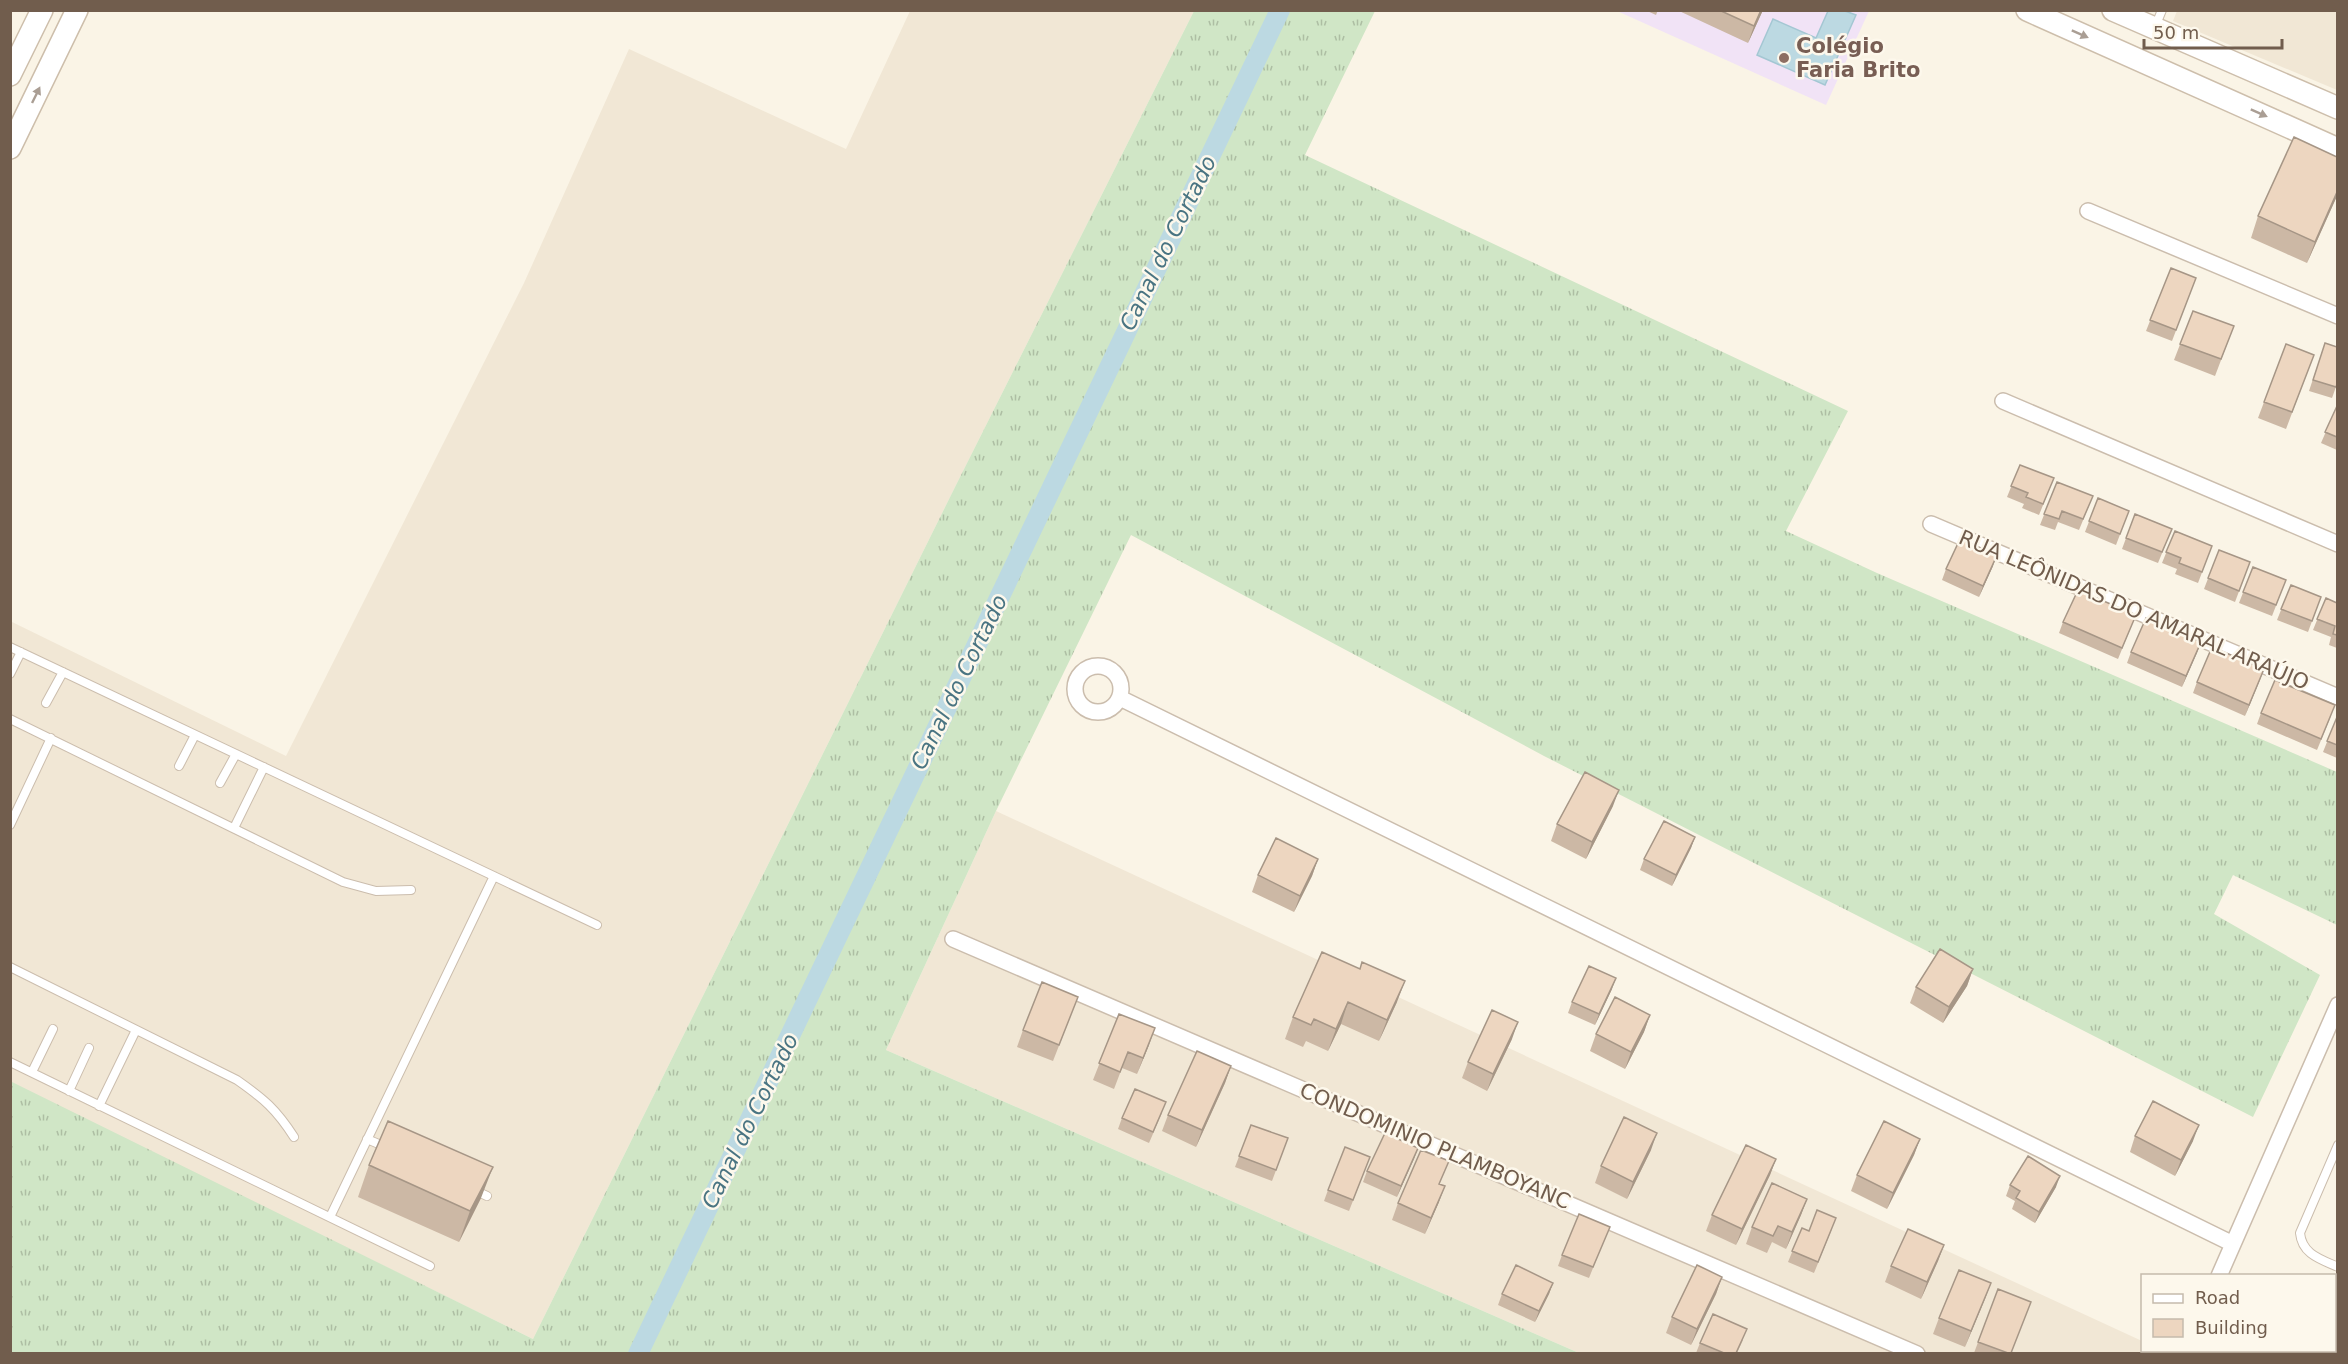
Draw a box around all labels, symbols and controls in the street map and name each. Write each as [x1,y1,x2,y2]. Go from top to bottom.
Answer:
scale bar [2144,12,2282,50]
text: 50 m [2153,22,2199,43]
one-way arrow [2072,30,2089,39]
place label: Colégio Faria Brito [1796,34,1920,82]
marker: Colégio Faria Brito [1777,51,1791,65]
one-way arrow [31,87,40,104]
one-way arrow [2250,109,2267,118]
water label: Canal do Cortado [1115,152,1221,334]
street label: RUA LEÔNIDAS DO AMARAL ARAÚJO [1955,524,2313,695]
water label: Canal do Cortado [906,591,1012,773]
water label: Canal do Cortado [697,1030,803,1212]
street label: CONDOMINIO PLAMBOYANC [1296,1078,1574,1214]
legend [2141,1274,2336,1352]
text: Road [2195,1287,2240,1308]
text: Building [2195,1317,2268,1338]

